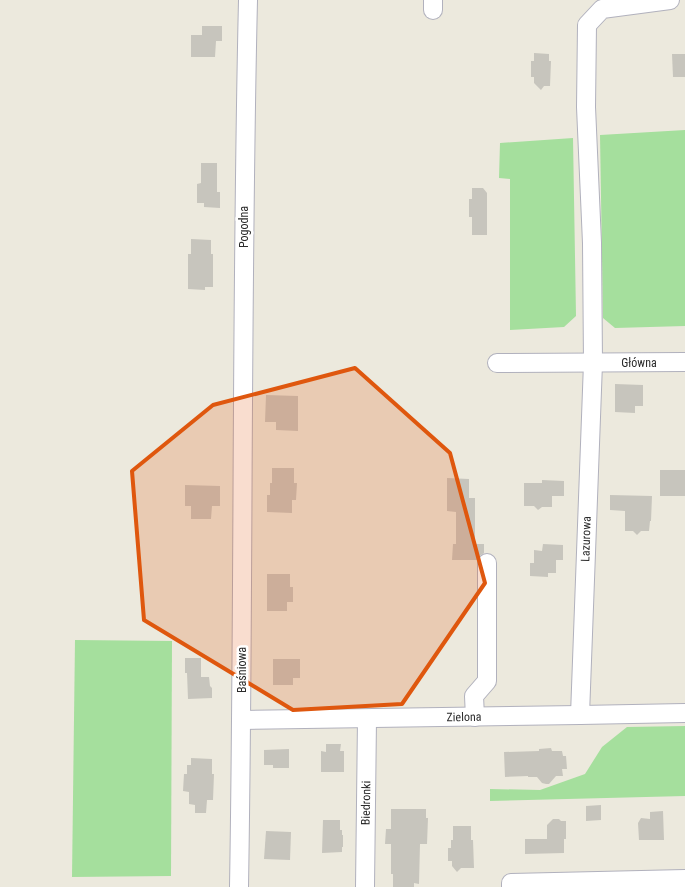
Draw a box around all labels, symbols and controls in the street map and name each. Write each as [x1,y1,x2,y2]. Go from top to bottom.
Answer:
street label: Pogodna [237,206,251,248]
street label: Główna [621,356,657,370]
street label: Lazurowa [578,516,594,562]
street label: Baśniowa [235,647,249,693]
street label: Zielona [446,710,482,724]
street label: Biedronki [359,781,373,825]

